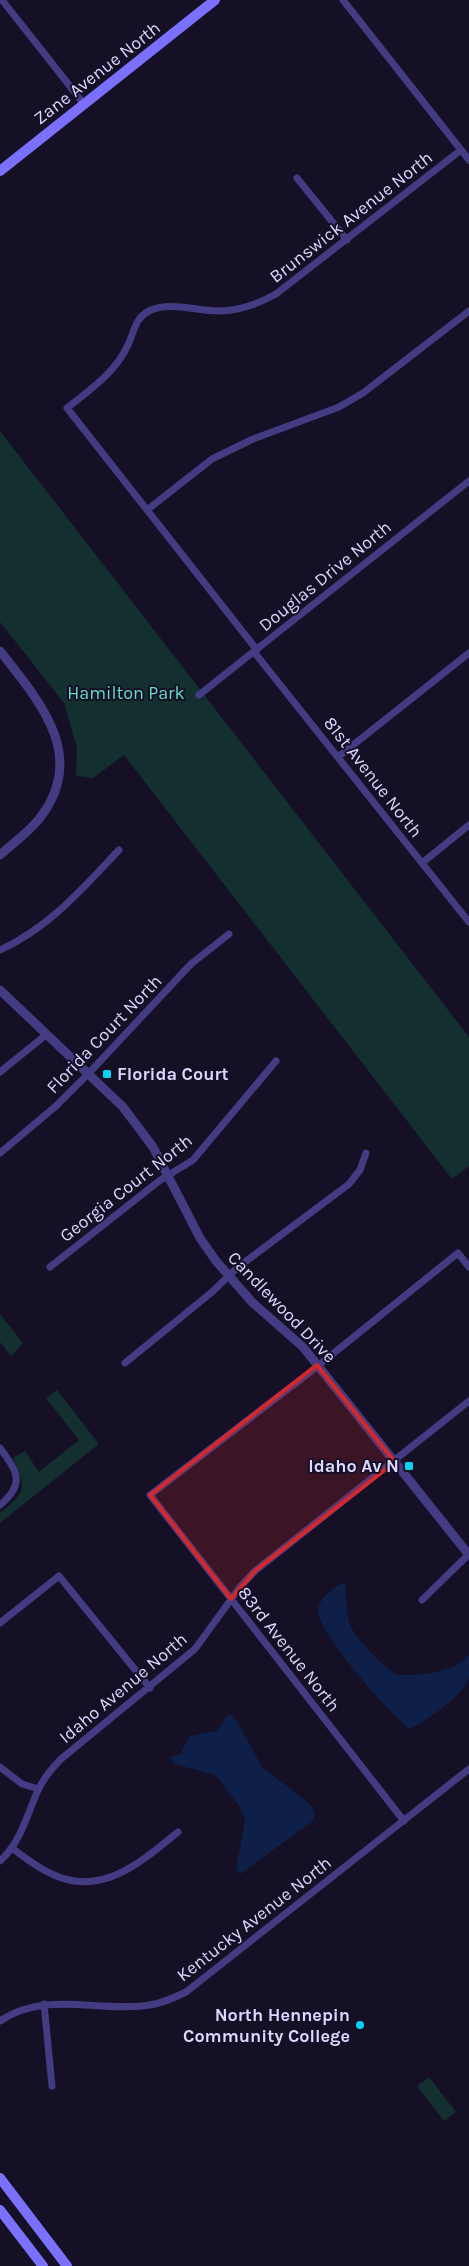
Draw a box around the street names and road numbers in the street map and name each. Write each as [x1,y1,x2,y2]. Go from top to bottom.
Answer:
street label: Zane Avenue North [29,17,165,129]
street label: Brunswick Avenue North [265,147,437,287]
street label: Douglas Drive North [254,516,396,636]
street label: 81st Avenue North [319,712,427,842]
street label: Florida Court North [42,970,166,1098]
street label: Georgia Court North [55,1129,197,1247]
street label: Candlewood Drive [223,1247,341,1367]
street label: 83rd Avenue North [233,1582,345,1716]
street label: Idaho Avenue North [54,1628,192,1748]
street label: Kentucky Avenue North [172,1852,336,1986]

